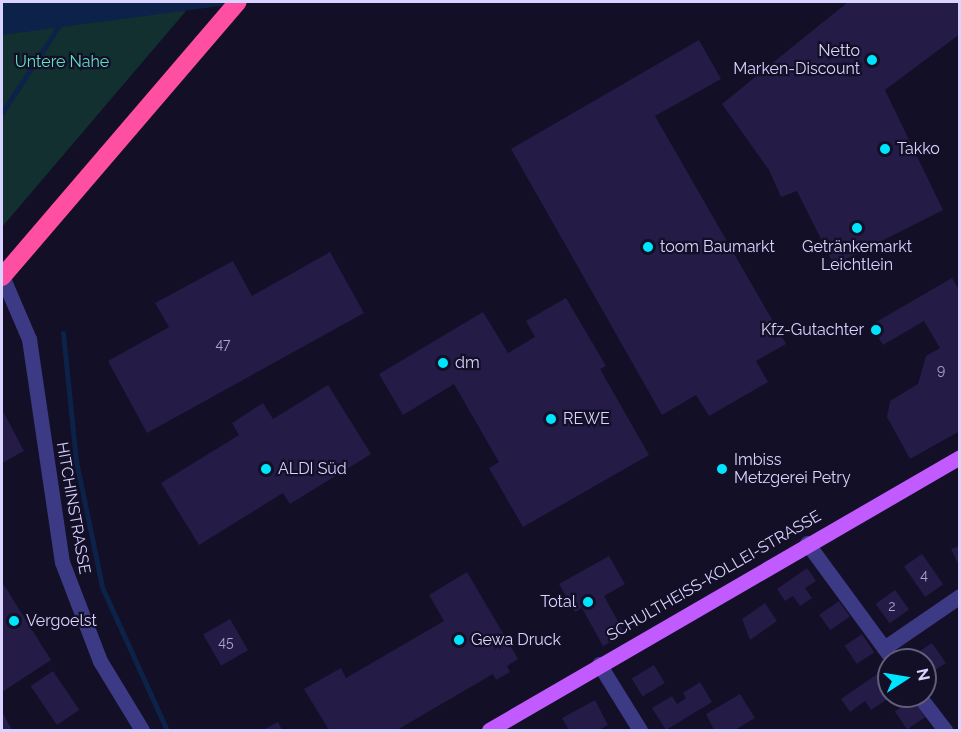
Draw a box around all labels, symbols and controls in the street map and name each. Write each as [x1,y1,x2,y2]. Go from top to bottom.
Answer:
place label: Netto Marken-Discount [733,41,860,79]
park label: Untere Nahe [15,52,109,72]
marker: Netto Marken-Discount [865,53,879,67]
place label: Takko [897,139,940,159]
marker: Takko [878,142,892,156]
marker: Getränkemarkt Leichtlein [850,221,864,235]
place label: toom Baumarkt [660,237,775,257]
place label: Getränkemarkt Leichtlein [802,237,912,275]
marker: toom Baumarkt [641,240,655,254]
place label: Kfz-Gutachter [761,320,864,340]
marker: Kfz-Gutachter [869,323,883,337]
house number: 47 [215,336,231,352]
place label: dm [455,353,480,373]
marker: dm [436,356,450,370]
house number: 9 [937,362,945,378]
place label: REWE [563,409,610,429]
marker: REWE [544,412,558,426]
street label: HITCHINSTRASSE [52,440,94,576]
place label: Imbiss Metzgerei Petry [734,450,851,488]
place label: ALDI Süd [278,459,347,479]
marker: ALDI Süd [259,462,273,476]
marker: Imbiss Metzgerei Petry [715,462,729,476]
street label: SCHULTHEISS-KOLLEI-STRASSE [604,507,824,645]
house number: 4 [920,567,928,583]
place label: Total [540,592,576,612]
marker: Total [581,595,595,609]
house number: 2 [888,598,896,614]
place label: Vergoelst [26,611,97,631]
marker: Vergoelst [7,614,21,628]
place label: Gewa Druck [471,630,561,650]
marker: Gewa Druck [452,633,466,647]
house number: 45 [218,634,234,650]
north arrow [877,648,937,708]
text: N [913,667,934,683]

